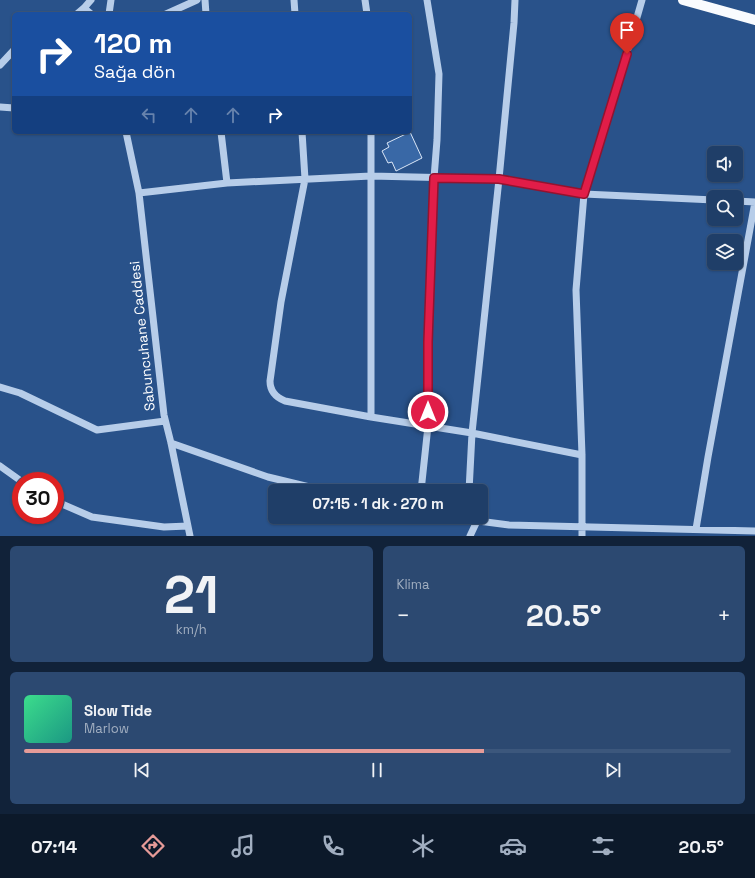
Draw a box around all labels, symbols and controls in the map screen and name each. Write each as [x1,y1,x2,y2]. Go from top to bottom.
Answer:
pin [610,13,644,54]
icon: arrive [616,19,638,41]
text: 120 m [94,25,172,61]
icon: right [28,28,80,80]
text: Sağa dön [94,60,175,83]
icon: left [138,104,160,126]
icon: ahead [180,104,202,126]
icon: ahead [222,104,244,126]
icon: right [264,104,286,126]
map controls [707,146,743,270]
button: sound [707,146,743,182]
button: search [707,190,743,226]
button: layers [707,234,743,270]
street label: Sabuncuhane Caddesi [125,260,159,412]
position arrow [407,391,449,433]
speed limit sign: 30 [12,472,64,524]
text: 07:15 · 1 dk · 270 m [312,494,444,513]
text: 21 [164,562,218,628]
text: Klima [397,576,429,593]
text: 20.5° [526,596,602,635]
text: − [397,601,410,629]
text: + [717,601,731,629]
text: km/h [176,621,207,638]
text: Slow Tide [84,701,152,720]
text: Marlow [84,720,129,737]
icon: previous [131,759,153,781]
icon: pause [366,759,388,781]
icon: next [602,759,624,781]
icon: directions [139,832,167,860]
icon: music [229,832,257,860]
icon: phone [319,832,347,860]
icon: climate [409,832,437,860]
icon: car [499,832,527,860]
icon: filters [589,832,617,860]
text: 07:14 [31,835,77,858]
text: 20.5° [679,835,724,858]

